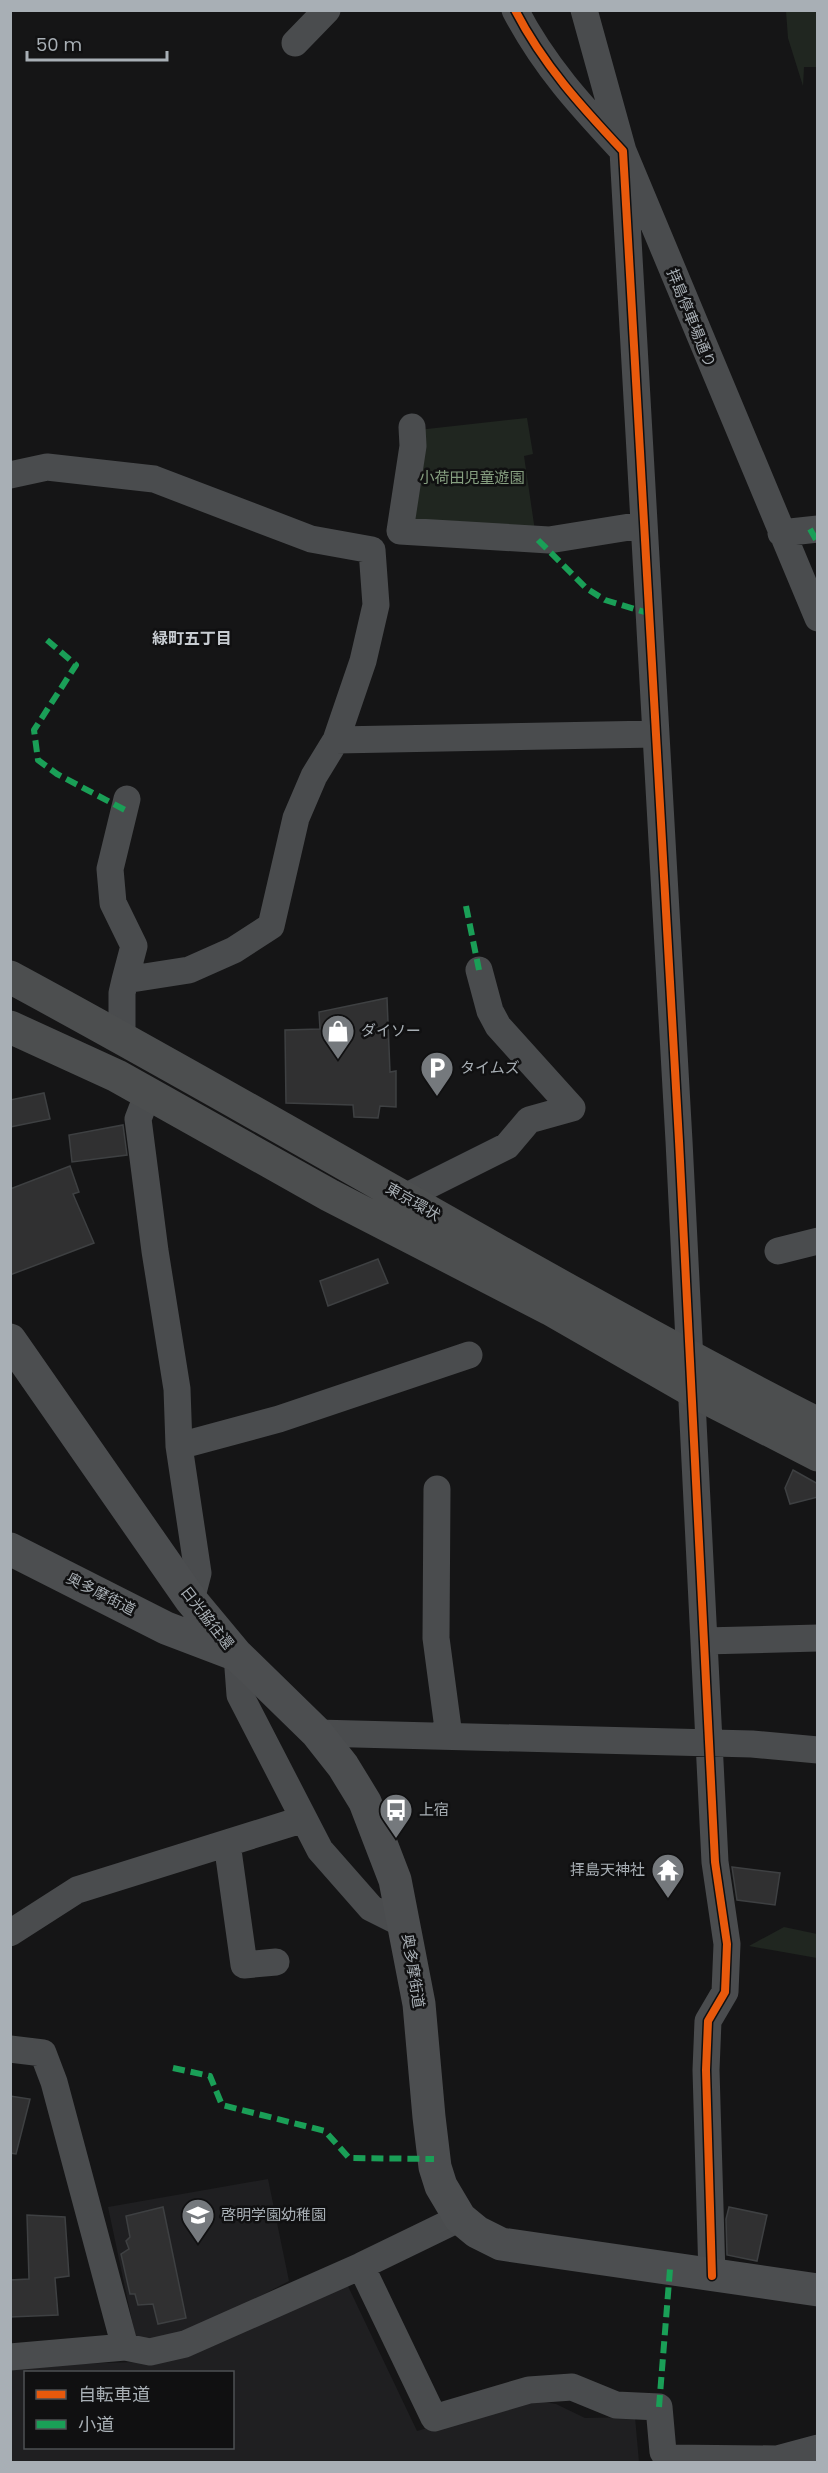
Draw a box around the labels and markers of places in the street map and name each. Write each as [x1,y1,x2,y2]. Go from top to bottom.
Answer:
shop icon: ダイソー [320,1013,356,1060]
place label: ダイソー [361,1020,421,1041]
parking icon: タイムズ [419,1050,455,1097]
place label: タイムズ [460,1057,520,1078]
bus stop icon: 上宿 [378,1792,414,1839]
place label: 上宿 [419,1799,449,1820]
temple icon: 拝島天神社 [650,1852,686,1899]
place label: 拝島天神社 [570,1859,645,1880]
school or university icon: 啓明学園幼稚園 [180,2197,216,2244]
place label: 啓明学園幼稚園 [221,2204,326,2225]

